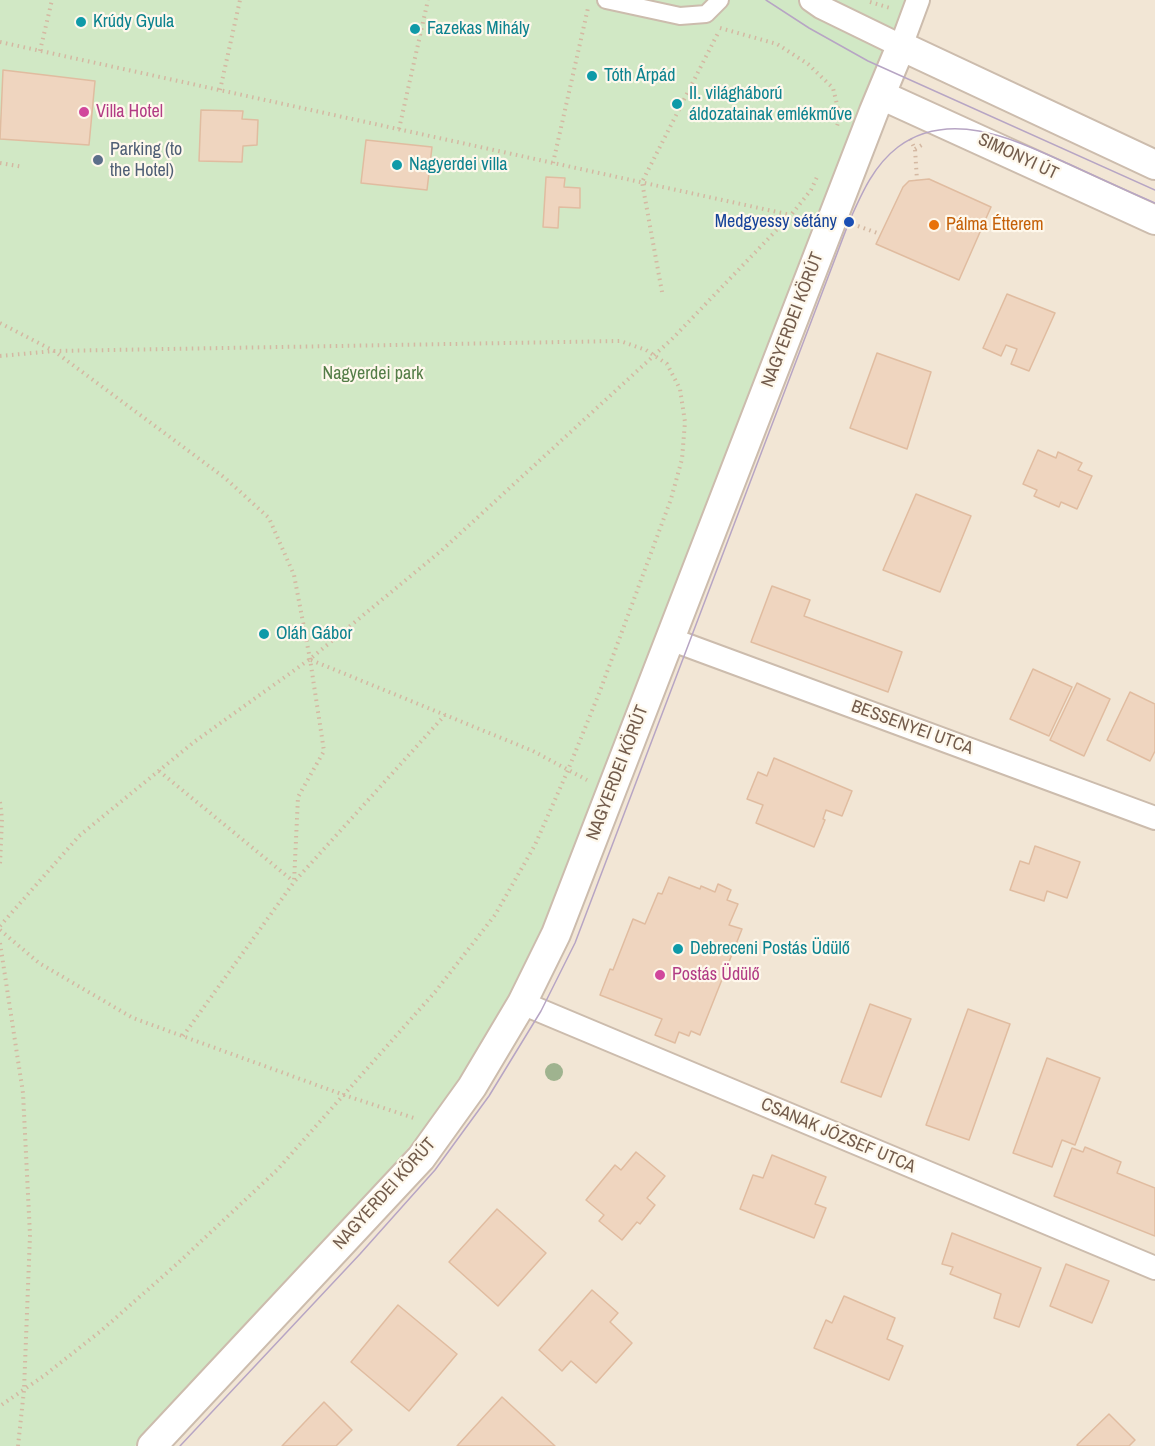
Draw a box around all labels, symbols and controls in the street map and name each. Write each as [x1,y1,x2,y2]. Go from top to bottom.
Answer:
place label: Krúdy Gyula [93,11,174,33]
marker: Krúdy Gyula [74,15,88,29]
place label: Fazekas Mihály [427,18,530,40]
marker: Fazekas Mihály [408,22,422,36]
place label: Tóth Árpád [604,65,675,87]
marker: Tóth Árpád [585,69,599,83]
place label: II. világháború áldozatainak emlékműve [689,83,852,125]
marker: II. világháború áldozatainak emlékműve [670,97,684,111]
place label: Villa Hotel [96,101,163,123]
marker: Villa Hotel [77,105,91,119]
street label: SIMONYI ÚT [974,129,1062,185]
place label: Parking (to the Hotel) [110,139,182,182]
marker: Parking (to the Hotel) [91,153,105,167]
place label: Nagyerdei villa [409,154,507,176]
marker: Nagyerdei villa [390,158,404,172]
place label: Medgyessy sétány [715,211,837,233]
place label: Pálma Étterem [946,214,1044,236]
marker: Medgyessy sétány [842,215,856,229]
marker: Pálma Étterem [927,218,941,232]
street label: NAGYERDEI KÖRÚT [757,250,829,390]
park label: Nagyerdei park [323,363,423,385]
place label: Oláh Gábor [276,623,352,645]
marker: Oláh Gábor [257,627,271,641]
street label: BESSENYEI UTCA [848,696,976,760]
street label: NAGYERDEI KÖRÚT [582,703,654,843]
place label: Debreceni Postás Üdülő [690,938,850,960]
marker: Debreceni Postás Üdülő [671,942,685,956]
place label: Postás Üdülő [672,964,760,986]
marker: Postás Üdülő [653,968,667,982]
street label: CSANAK JÓZSEF UTCA [758,1094,918,1178]
street label: NAGYERDEI KÖRÚT [329,1134,441,1254]

